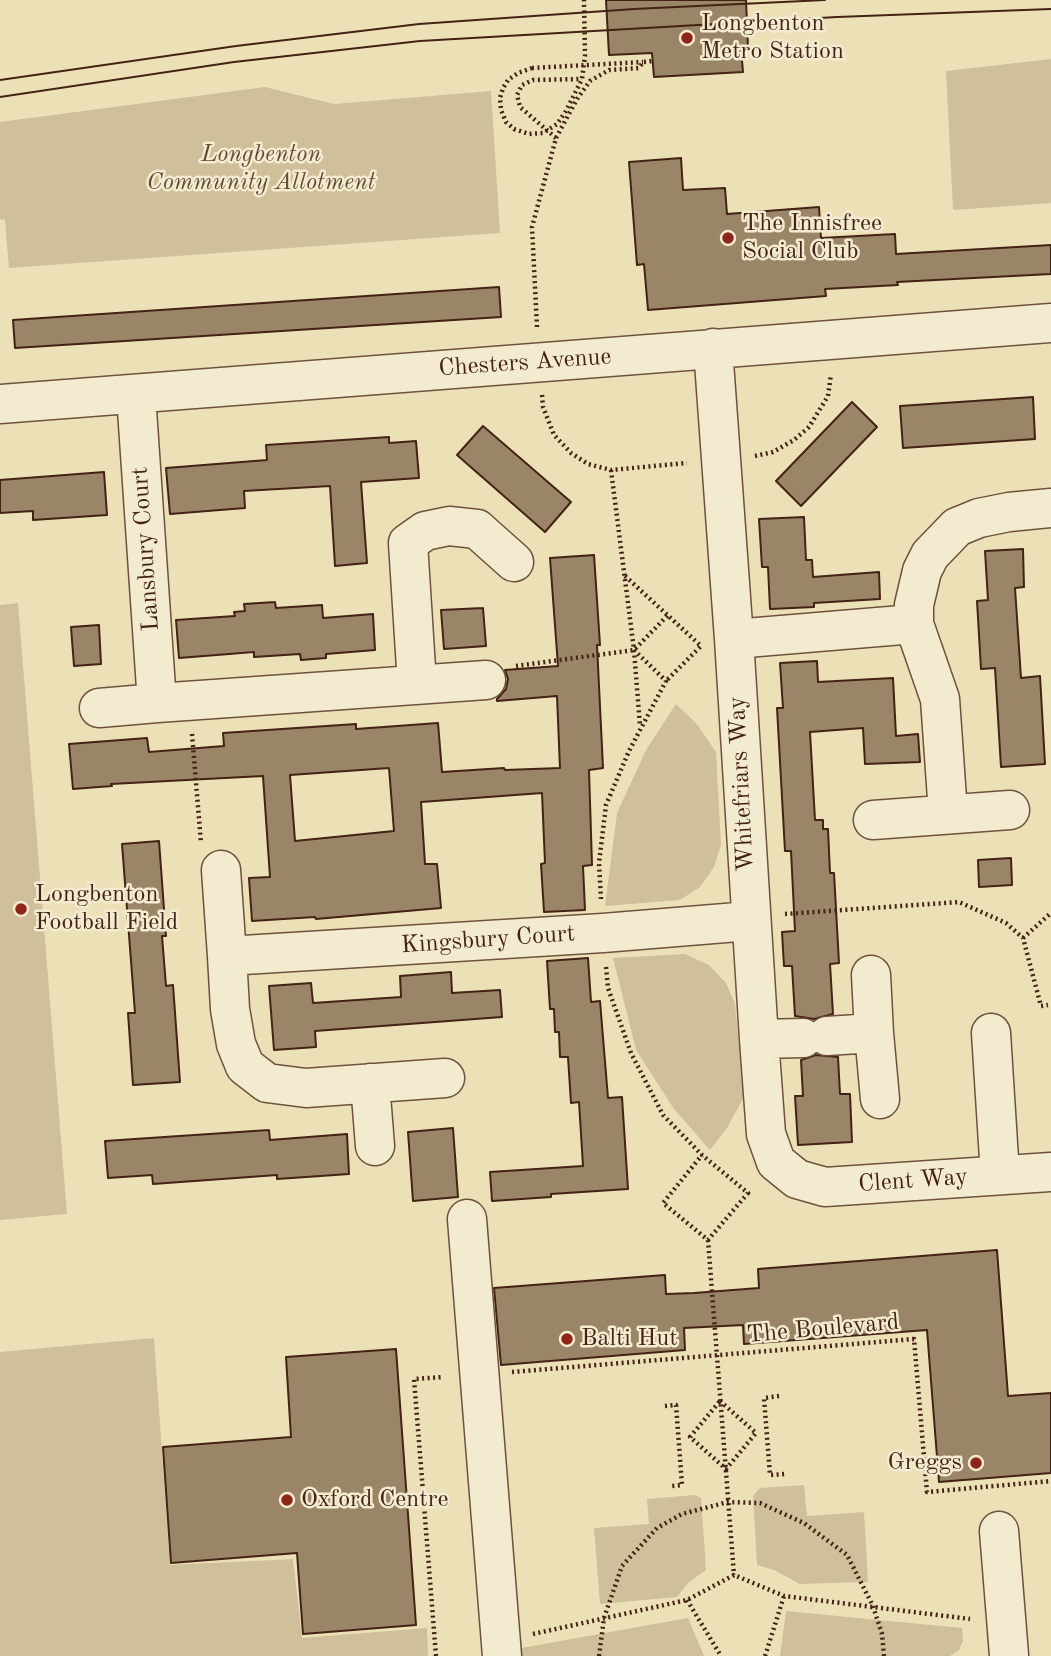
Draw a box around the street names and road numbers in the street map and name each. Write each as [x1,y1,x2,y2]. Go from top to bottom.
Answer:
street label: Chesters Avenue [438,343,612,383]
street label: Lansbury Court [126,466,166,632]
street label: Whitefriars Way [723,696,761,872]
street label: Kingsbury Court [400,920,576,960]
street label: Clent Way [857,1163,969,1199]
street label: The Boulevard [746,1308,900,1350]

